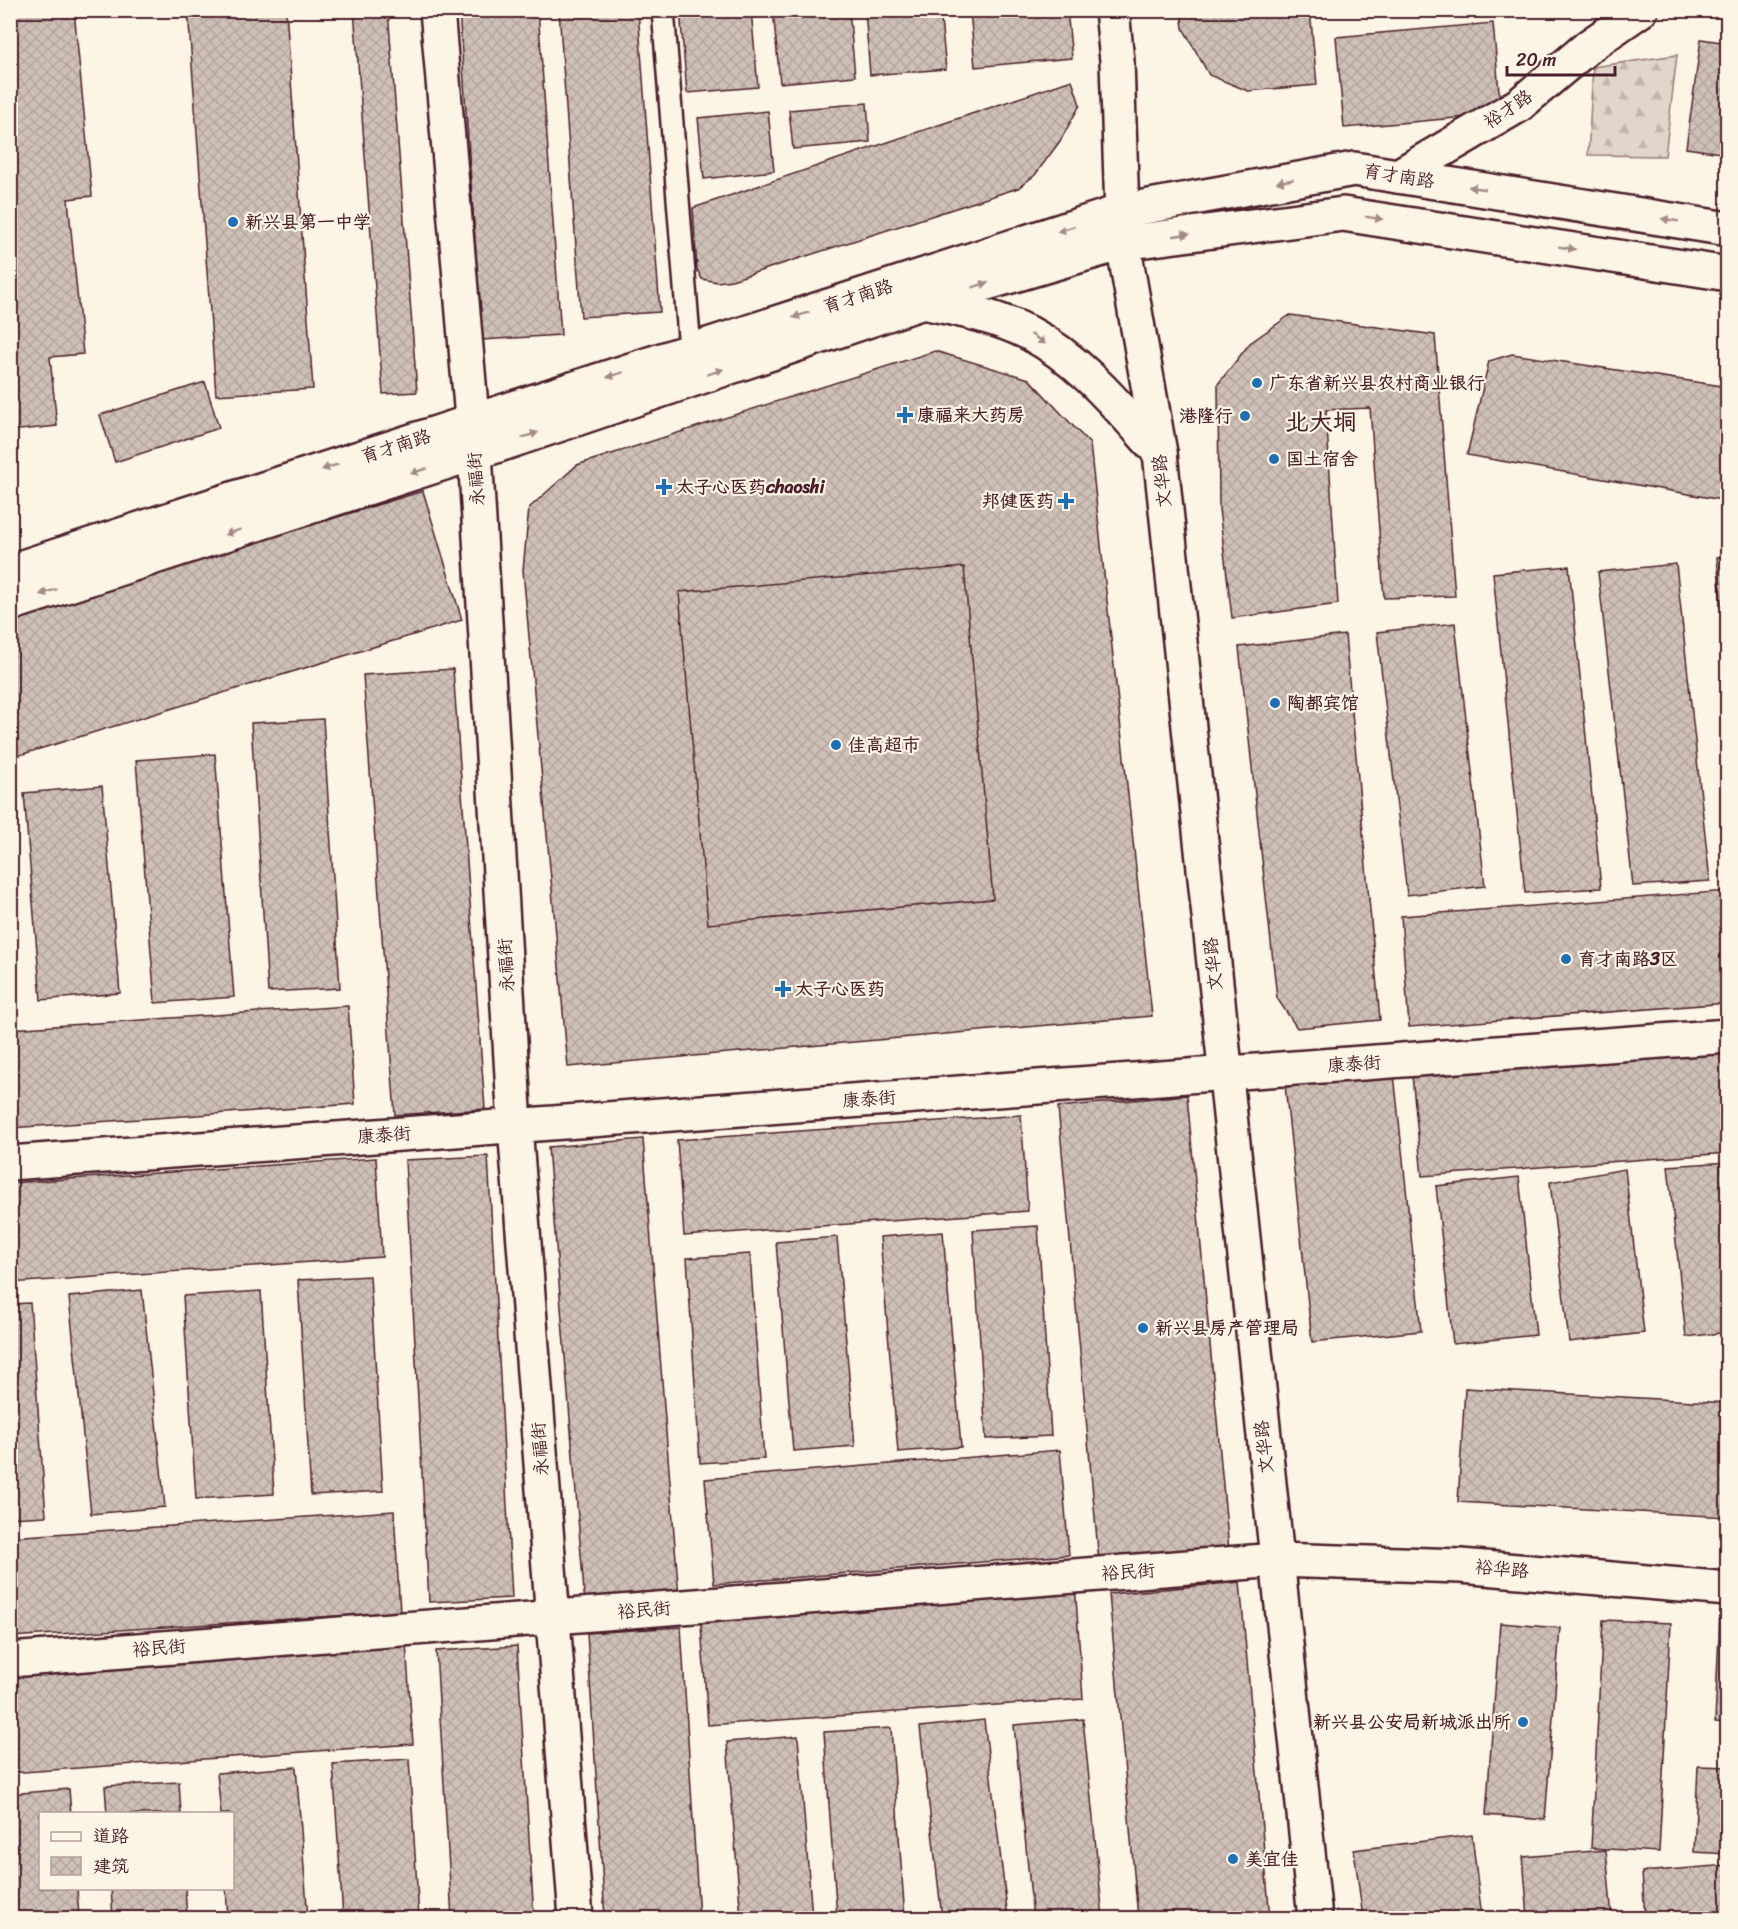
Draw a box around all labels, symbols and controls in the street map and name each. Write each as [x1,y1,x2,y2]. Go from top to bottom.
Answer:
scale bar [1507,39,1615,77]
text: 20 m [1516,44,1556,76]
street label: 裕才路 [1477,81,1539,137]
street label: 育才南路 [1361,155,1437,197]
one-way arrow [1275,177,1294,186]
one-way arrow [1468,184,1487,193]
place label: 新兴县第一中学 [245,206,371,238]
one-way arrow [1365,214,1384,223]
marker: 新兴县第一中学 [226,215,240,229]
one-way arrow [1660,215,1679,224]
one-way arrow [1057,225,1075,234]
one-way arrow [1172,231,1191,240]
one-way arrow [1558,244,1577,253]
street label: 育才南路 [819,270,897,322]
one-way arrow [971,280,989,289]
one-way arrow [792,310,810,320]
one-way arrow [1030,333,1046,344]
one-way arrow [706,367,724,377]
place label: 广东省新兴县农村商业银行 [1269,367,1485,399]
one-way arrow [606,371,624,380]
marker: 广东省新兴县农村商业银行 [1250,376,1264,390]
place label: 康福来大药房 [917,399,1025,431]
place label: 港隆行 [1179,400,1233,432]
district label: 北大垌 [1285,401,1357,443]
marker: 康福来大药房 [898,408,912,422]
marker: 港隆行 [1238,409,1252,423]
street label: 育才南路 [357,420,435,472]
one-way arrow [521,429,539,439]
place label: 国土宿舍 [1286,443,1358,475]
street label: 永福街 [458,451,494,507]
street label: 文华路 [1143,452,1181,510]
marker: 国土宿舍 [1267,452,1281,466]
one-way arrow [321,463,339,472]
one-way arrow [410,467,428,476]
place label: 太子心医药chaoshi [676,471,825,503]
marker: 太子心医药chaoshi [657,480,671,494]
place label: 邦健医药 [982,485,1054,517]
marker: 邦健医药 [1059,494,1073,508]
one-way arrow [224,527,242,537]
one-way arrow [39,588,57,597]
place label: 陶都宾馆 [1287,687,1359,719]
marker: 陶都宾馆 [1268,696,1282,710]
place label: 佳高超市 [848,729,920,761]
marker: 佳高超市 [829,738,843,752]
street label: 文华路 [1194,935,1232,993]
street label: 永福街 [489,937,523,993]
place label: 育才南路3区 [1578,943,1678,975]
marker: 育才南路3区 [1559,952,1573,966]
place label: 太子心医药 [795,973,885,1005]
marker: 太子心医药 [776,982,790,996]
street label: 康泰街 [1326,1046,1382,1082]
street label: 康泰街 [841,1081,897,1117]
street label: 康泰街 [356,1117,412,1153]
place label: 新兴县房产管理局 [1155,1312,1299,1344]
marker: 新兴县房产管理局 [1136,1321,1150,1335]
street label: 文华路 [1245,1418,1283,1476]
street label: 永福街 [522,1421,558,1477]
street label: 裕华路 [1474,1551,1530,1587]
street label: 裕民街 [1100,1554,1156,1590]
street label: 裕民街 [616,1592,672,1628]
street label: 裕民街 [131,1630,187,1666]
place label: 新兴县公安局新城派出所 [1313,1706,1511,1738]
marker: 新兴县公安局新城派出所 [1516,1715,1530,1729]
legend [39,1812,234,1890]
text: 道路 [93,1820,129,1852]
place label: 美宜佳 [1245,1843,1299,1875]
text: 建筑 [93,1850,129,1882]
marker: 美宜佳 [1226,1852,1240,1866]

